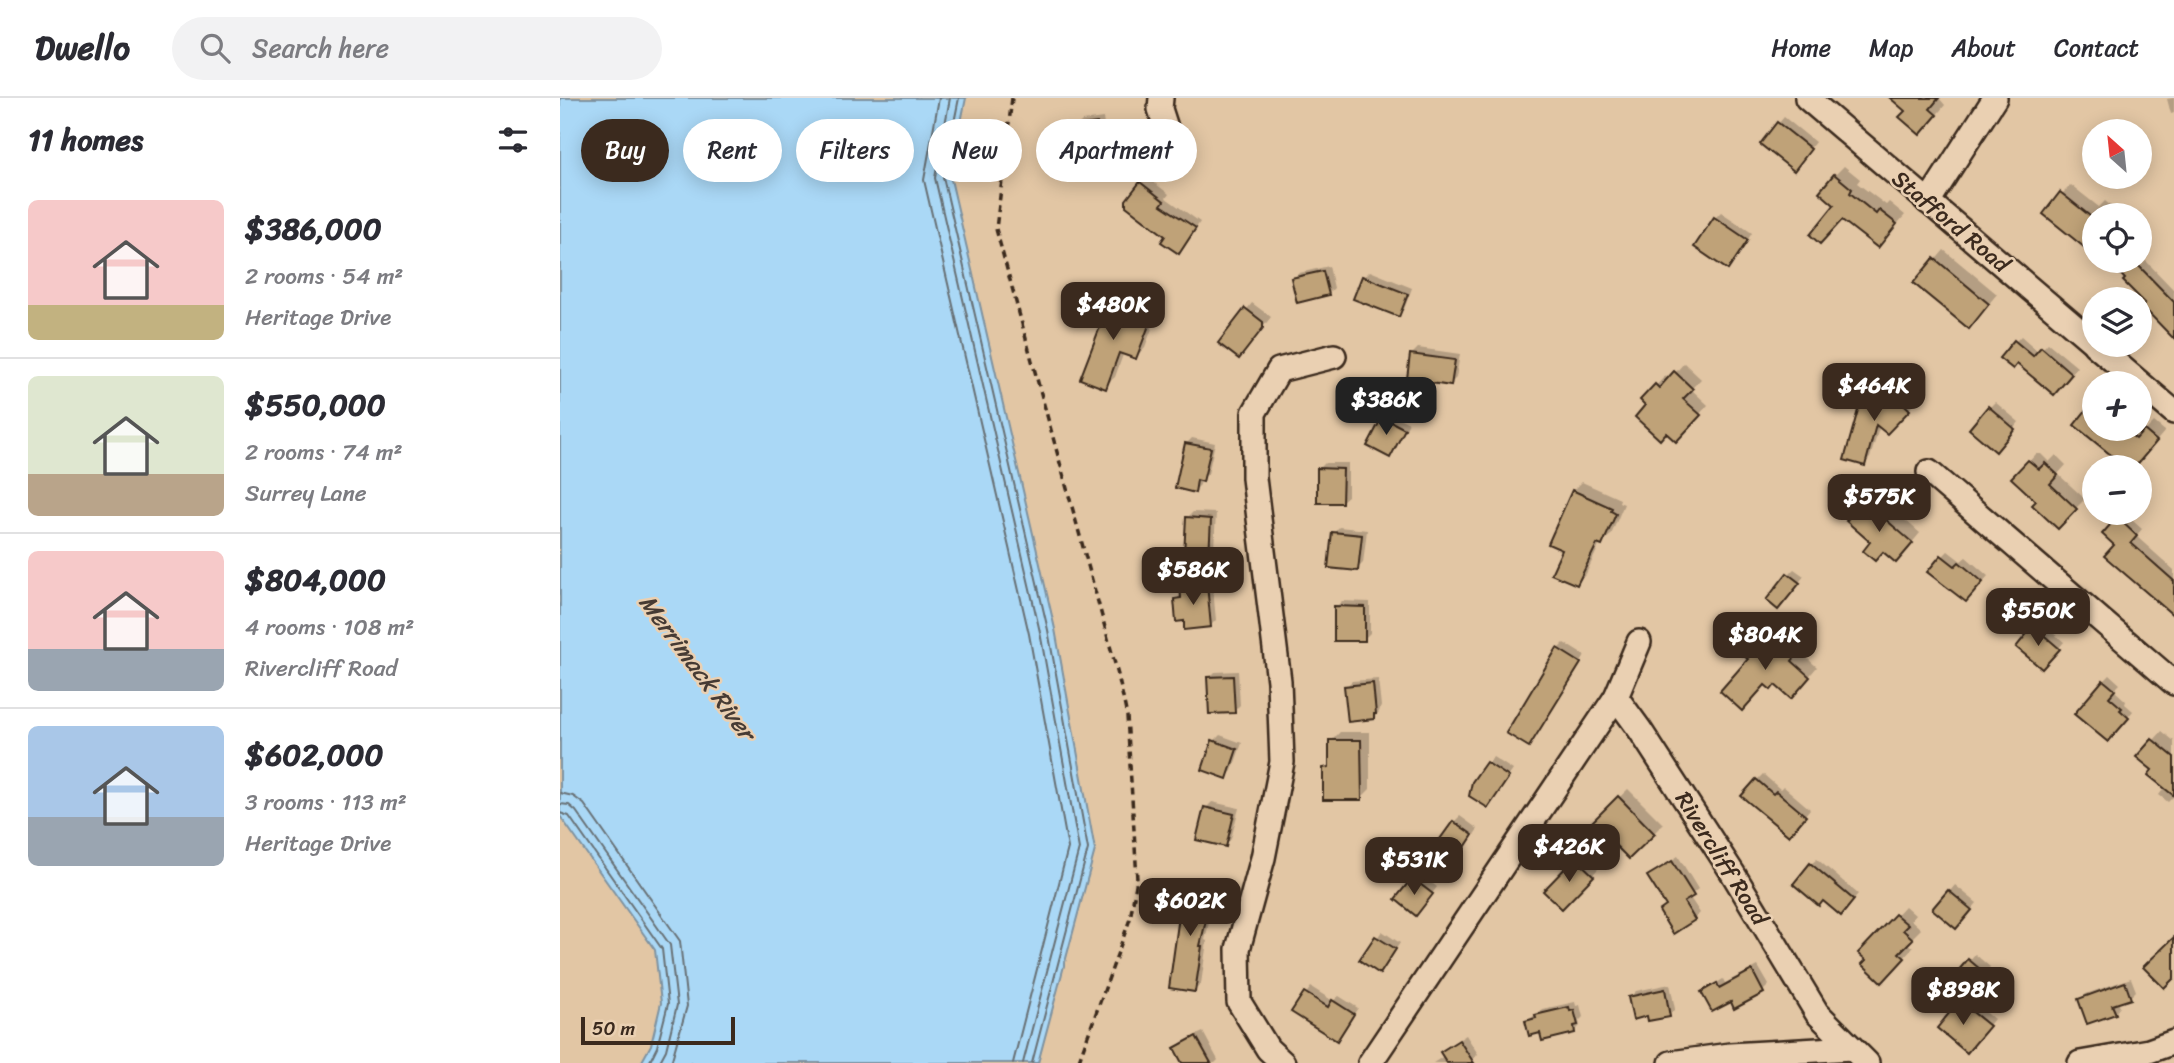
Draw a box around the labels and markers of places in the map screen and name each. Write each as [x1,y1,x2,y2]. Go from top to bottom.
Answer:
pin: $480K [1064,282,1162,342]
pin: $464K [1825,364,1923,423]
pin: $386K [1337,378,1435,437]
pin: $575K [1830,474,1928,534]
pin: $586K [1144,547,1242,607]
pin: $550K [1989,588,2087,648]
pin: $804K [1716,612,1814,672]
pin: $426K [1520,824,1618,884]
pin: $531K [1365,838,1463,897]
pin: $602K [1141,878,1239,938]
pin: $898K [1914,968,2012,1027]

